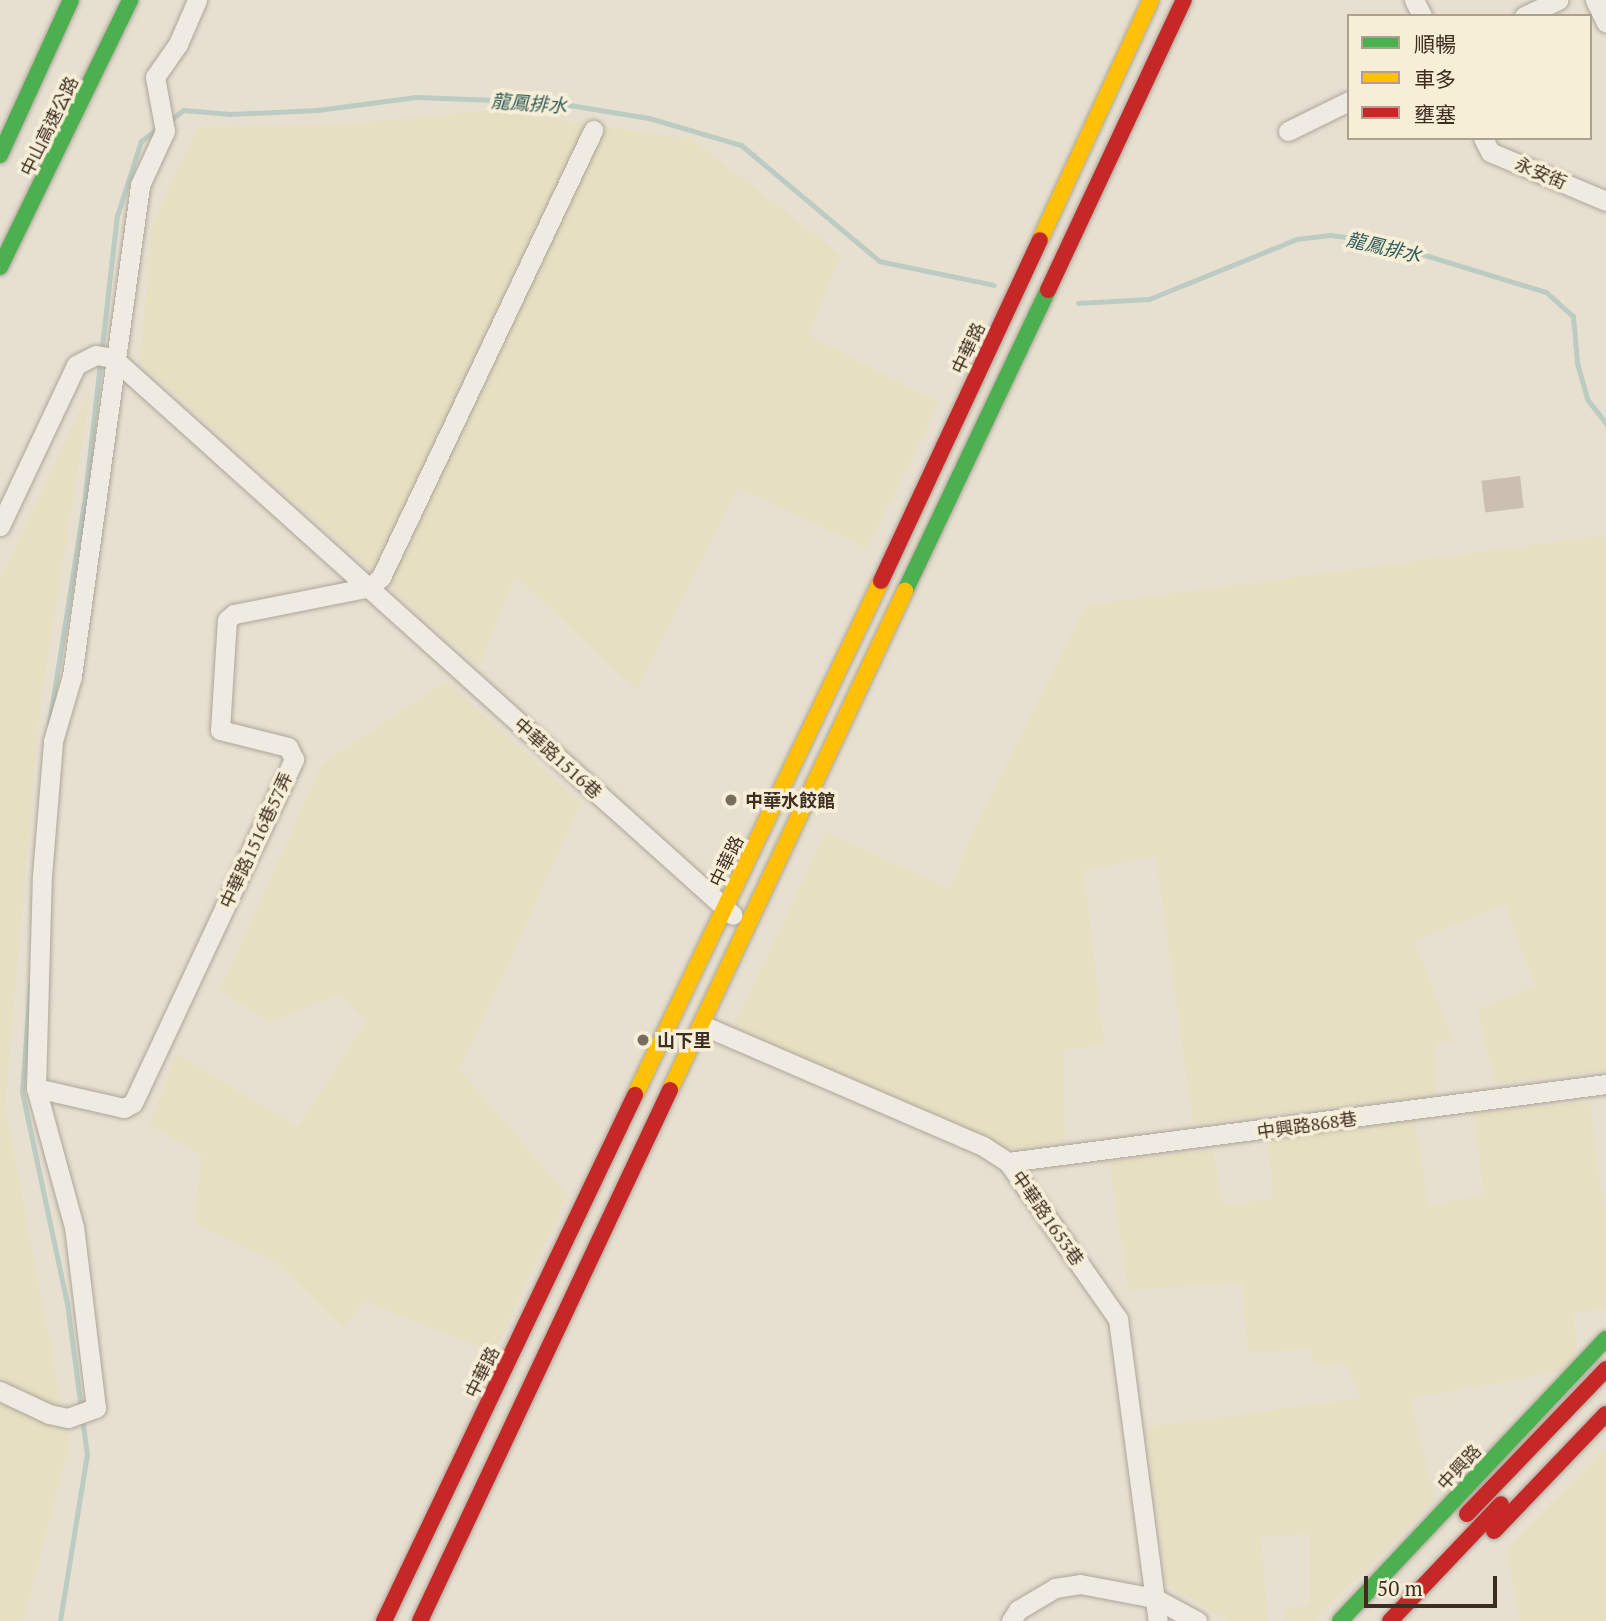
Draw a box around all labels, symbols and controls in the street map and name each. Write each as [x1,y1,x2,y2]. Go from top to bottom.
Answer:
legend [1347,14,1592,140]
text: 順暢 [1414,30,1456,58]
text: 車多 [1414,65,1456,93]
street label: 中山高速公路 [16,73,82,179]
water label: 龍鳳排水 [490,89,568,117]
text: 壅塞 [1414,100,1456,128]
street label: 永安街 [1512,153,1570,193]
water label: 龍鳳排水 [1344,227,1424,267]
street label: 中華路 [947,319,989,377]
street label: 中華路1516巷 [510,713,606,803]
street label: 中華路1516巷57弄 [215,769,297,911]
place label: 中華水餃館 [745,789,835,811]
marker: 中華水餃館 [723,792,739,808]
street label: 中華路 [704,832,748,890]
place label: 山下里 [657,1029,711,1051]
marker: 山下里 [635,1032,651,1048]
street label: 中興路868巷 [1256,1107,1358,1143]
street label: 中華路1653巷 [1007,1167,1089,1269]
street label: 中華路 [460,1343,504,1401]
street label: 中興路 [1433,1440,1485,1494]
scale bar [1368,1562,1501,1606]
text: 50 m [1377,1574,1423,1602]

